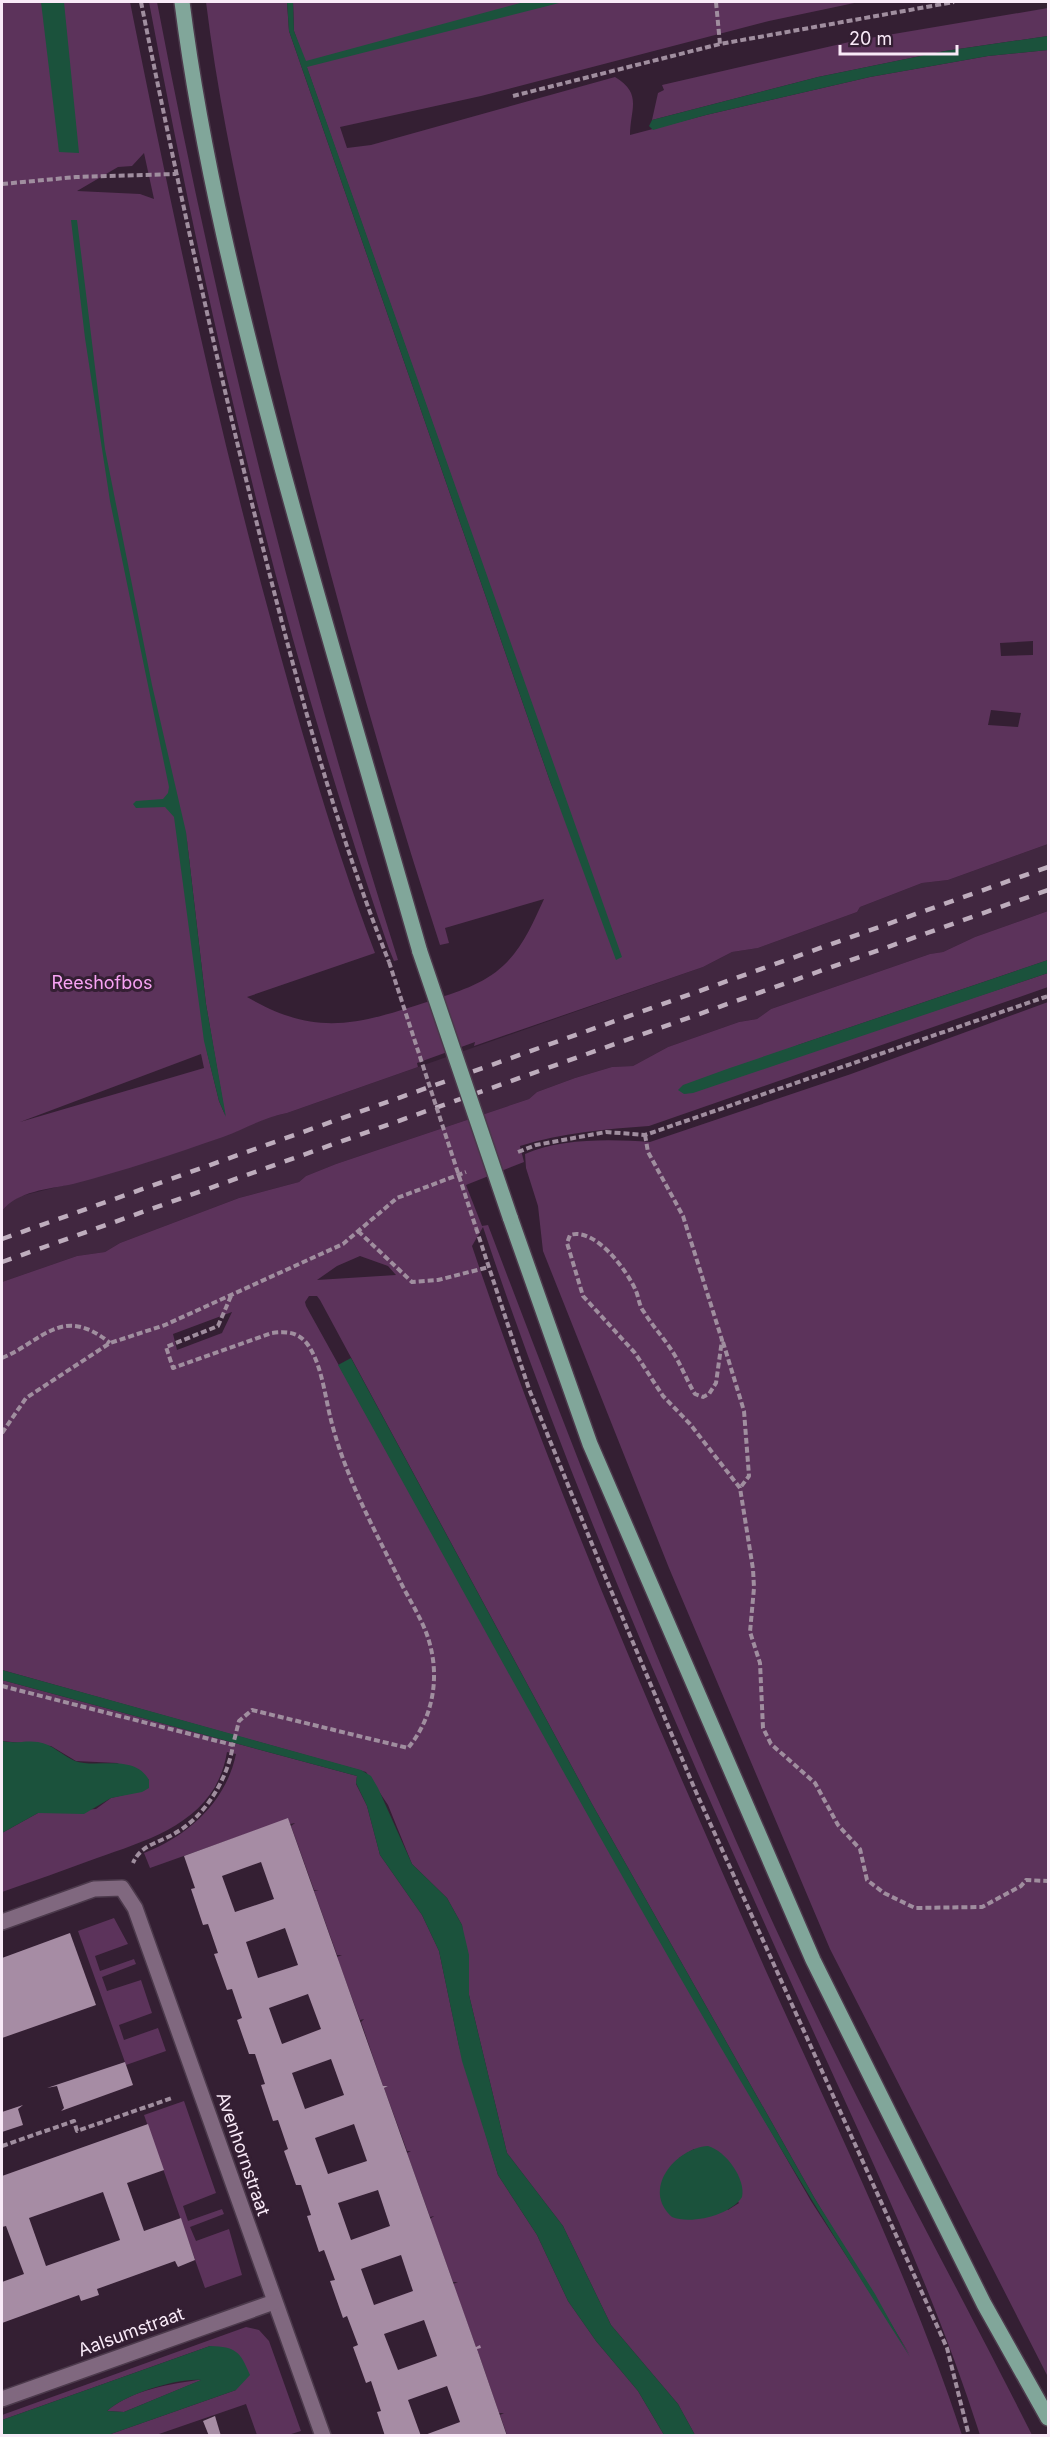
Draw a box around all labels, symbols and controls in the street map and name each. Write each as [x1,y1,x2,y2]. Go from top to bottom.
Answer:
scale bar [840,18,957,56]
text: 20 m [849,28,892,49]
park label: Reeshofbos [51,972,153,993]
street label: Avenhornstraat [212,2089,275,2219]
street label: Aalsumstraat [75,2303,187,2360]

